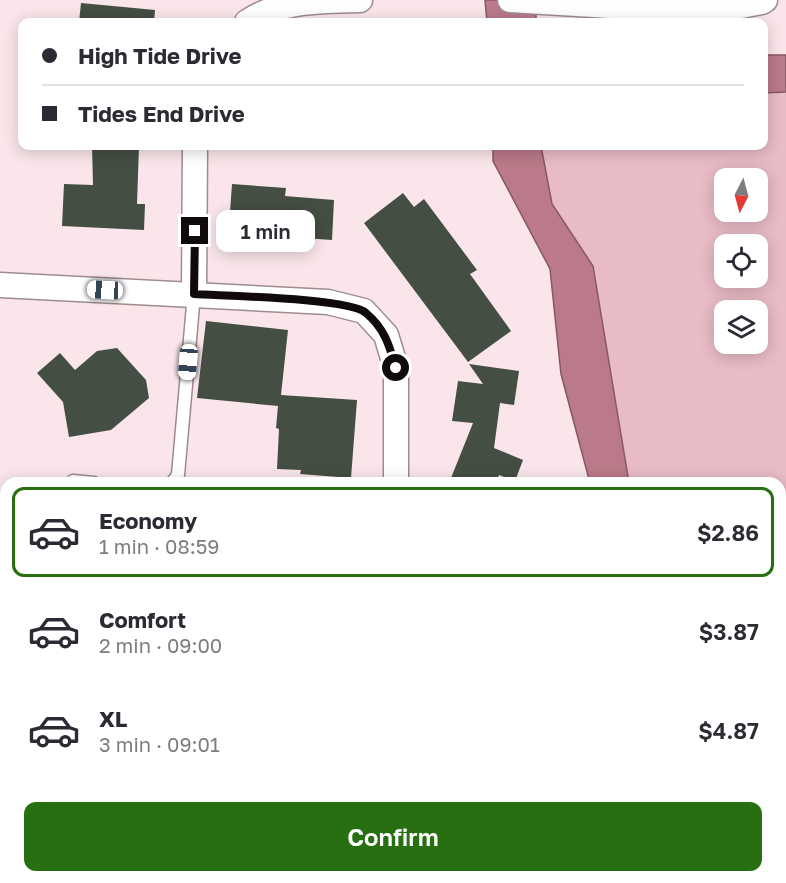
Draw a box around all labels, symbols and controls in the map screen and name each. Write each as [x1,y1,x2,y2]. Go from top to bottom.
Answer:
text: High Tide Drive [78,42,242,69]
text: Tides End Drive [78,100,245,127]
north arrow [714,168,768,222]
map controls [714,168,768,354]
callout: 1 min [216,210,315,252]
route end [181,217,208,244]
text: 1 min [240,219,291,243]
button: locate [714,234,768,288]
car [87,280,123,300]
button: layers [714,300,768,354]
car [177,343,199,381]
route start [382,354,409,381]
icon: car [27,505,81,559]
text: Economy [99,507,197,534]
text: $2.86 [697,519,759,546]
text: 1 min · 08:59 [99,534,219,558]
icon: car [27,604,81,658]
text: Comfort [99,606,186,633]
text: $3.87 [699,618,759,645]
text: 2 min · 09:00 [99,633,222,657]
icon: car [27,703,81,757]
text: XL [99,705,127,732]
text: $4.87 [698,717,759,744]
text: 3 min · 09:01 [99,732,220,756]
button: Confirm [24,802,762,871]

